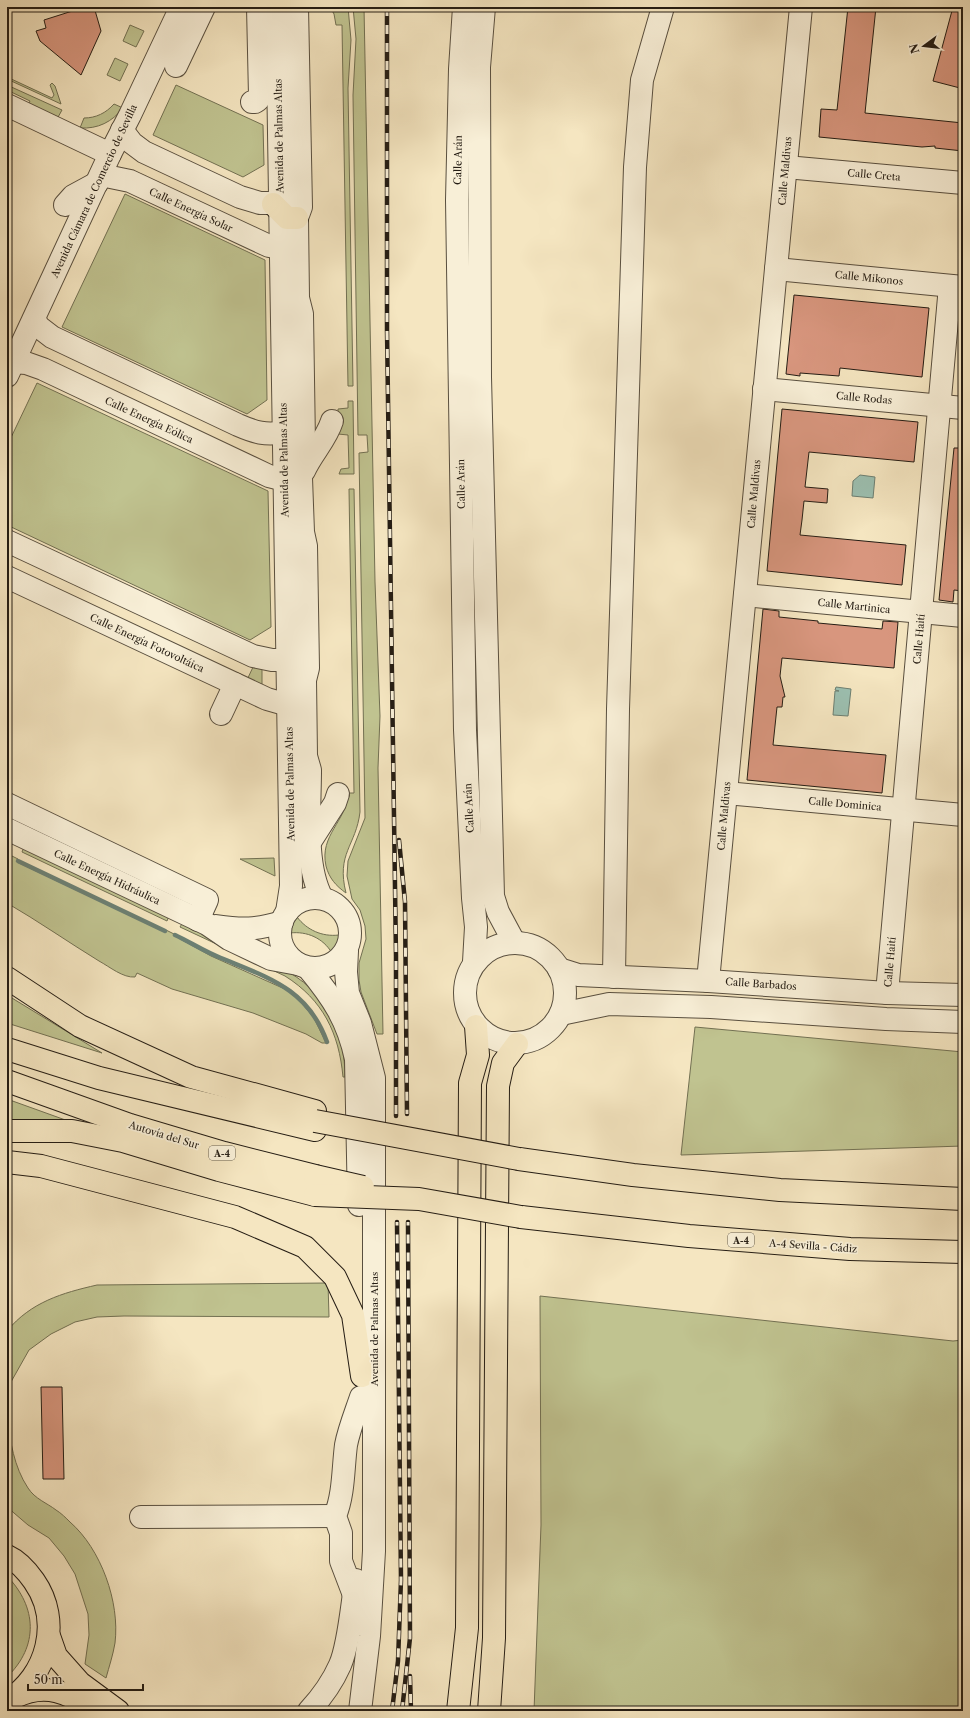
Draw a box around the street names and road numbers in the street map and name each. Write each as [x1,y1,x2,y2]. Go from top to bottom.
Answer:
street label: Avenida de Palmas Altas [272,79,287,194]
street label: Avenida Cámara de Comercio de Sevilla [48,101,140,281]
street label: Calle Arán [451,134,465,185]
street label: Calle Maldivas [776,136,794,206]
street label: Calle Creta [847,166,902,184]
street label: Calle Energía Solar [147,185,236,235]
street label: Calle Mikonos [834,268,904,288]
street label: Calle Rodas [835,389,893,407]
street label: Calle Energía Eólica [103,394,196,446]
street label: Avenida de Palmas Altas [277,403,292,518]
street label: Calle Arán [454,458,468,509]
street label: Calle Maldivas [745,459,763,529]
street label: Calle Martinica [817,596,892,616]
street label: Calle Energía Fotovoltáica [88,611,207,675]
street label: Calle Haití [910,613,928,665]
street label: Avenida de Palmas Altas [283,727,298,842]
street label: Calle Maldivas [715,781,733,851]
street label: Calle Arán [461,782,477,833]
street label: Calle Dominica [808,794,883,814]
street label: Calle Energía Hidráulica [52,847,163,908]
street label: Calle Haití [881,936,899,988]
street label: Calle Barbados [725,975,797,993]
street label: Autovía del Sur [126,1118,201,1152]
road number: A-4 [209,1146,235,1160]
road number: A-4 [728,1233,754,1247]
street label: A-4 Sevilla - Cádiz [767,1236,858,1256]
street label: Avenida de Palmas Altas [368,1272,381,1387]

